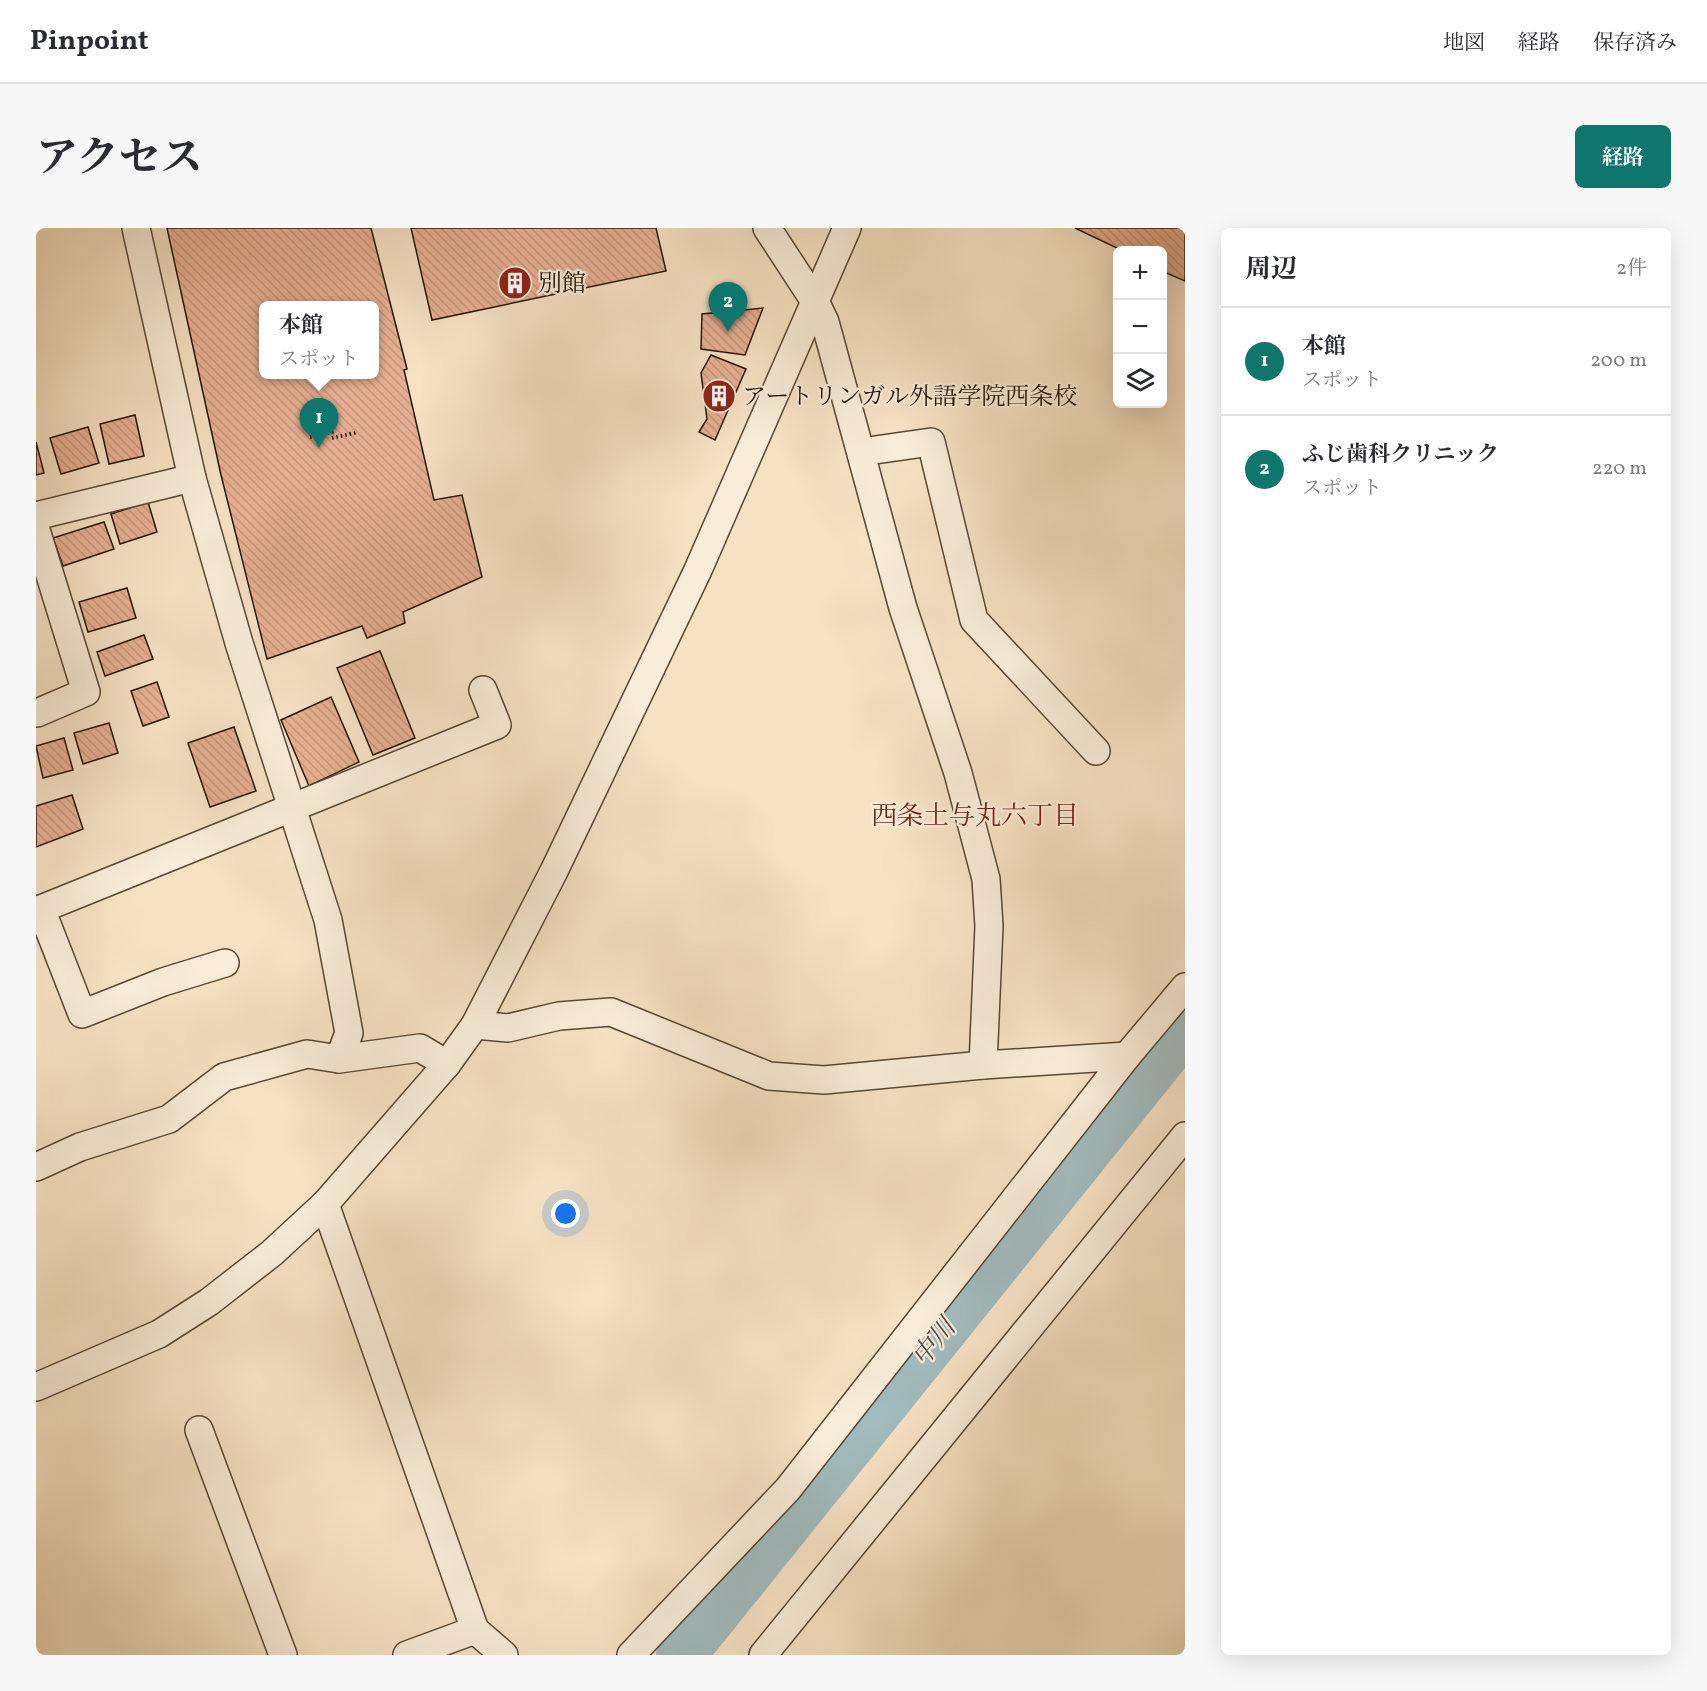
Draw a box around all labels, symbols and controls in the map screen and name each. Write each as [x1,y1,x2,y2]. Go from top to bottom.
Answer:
text: Pinpoint [30,22,148,61]
text: 地図 [1443,29,1485,58]
text: 経路 [1518,29,1560,58]
text: 保存済み [1593,29,1677,58]
button: 経路 [1575,125,1671,188]
text: アクセス [36,131,203,190]
map controls [1113,246,1167,408]
button: + [1113,246,1167,300]
text: 周辺 [1245,252,1297,288]
text: 2件 [1616,255,1647,283]
building icon: 別館 [497,265,533,301]
place label: 別館 [538,268,586,302]
pin: 2 [708,282,748,332]
button: − [1113,300,1167,354]
popup [259,301,379,379]
text: 本館 [279,311,323,342]
text: 本館 [1302,332,1346,363]
text: スポット [279,346,359,374]
text: 1 [1260,347,1269,375]
text: 200 m [1590,347,1647,375]
button: layers [1113,354,1167,408]
text: スポット [1302,367,1382,395]
building icon: アートリンガル外語学院西条校 [701,378,737,414]
place label: アートリンガル外語学院西条校 [742,381,1077,415]
pin: 1 [300,398,338,448]
text: ふじ歯科クリニック [1302,440,1499,471]
text: 2 [1259,455,1270,483]
text: 220 m [1592,455,1647,483]
text: スポット [1302,475,1382,503]
district label: 西条土与丸六丁目 [871,799,1079,835]
your location [551,1199,580,1228]
water label: 中川 [904,1309,967,1375]

